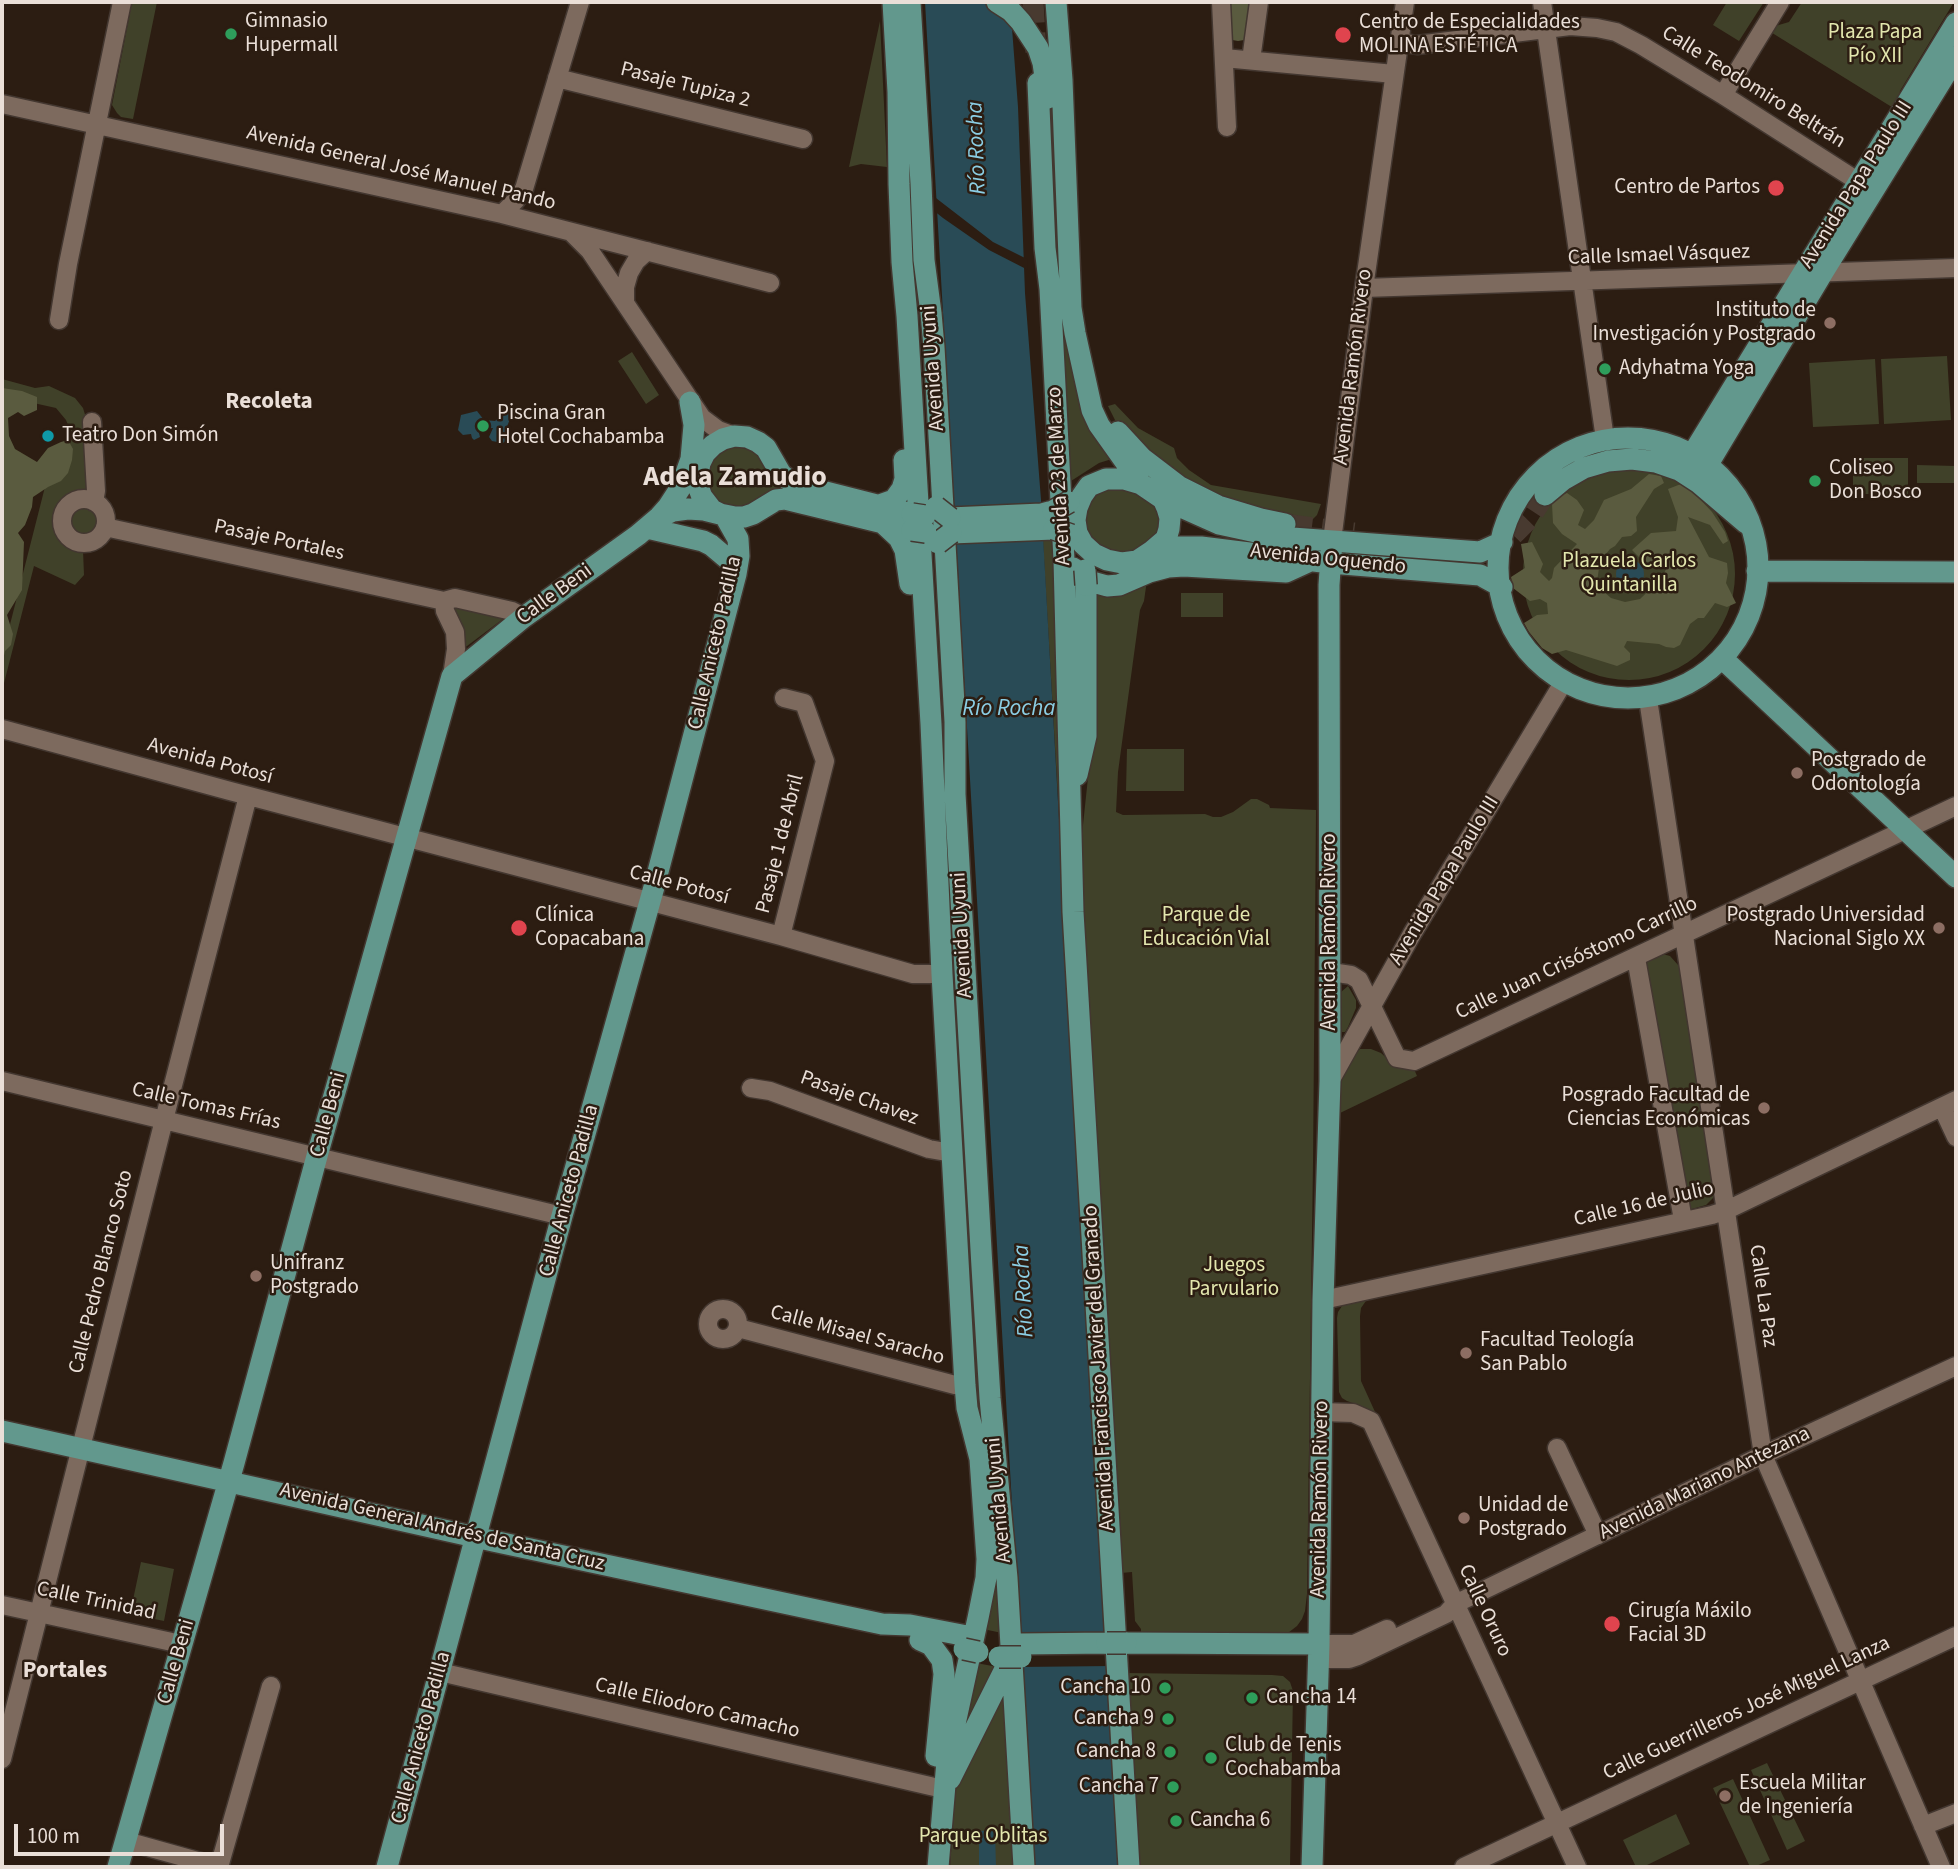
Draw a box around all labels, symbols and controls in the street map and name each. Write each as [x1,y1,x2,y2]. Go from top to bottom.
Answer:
place label: Gimnasio Hupermall [245,9,338,59]
place label: Centro de Especialidades MOLINA ESTÉTICA [1359,10,1580,60]
park label: Plaza Papa Pío XII [1828,20,1922,70]
street label: Calle Teodomiro Beltrán [1656,21,1850,155]
marker: Centro de Especialidades MOLINA ESTÉTICA [1333,25,1353,45]
marker: Gimnasio Hupermall [223,26,239,42]
street label: Pasaje Tupiza 2 [617,58,753,114]
street label: Avenida Papa Paulo III [1795,97,1919,273]
water label: Río Rocha [963,101,993,195]
street label: Avenida General José Manuel Pando [244,121,558,217]
place label: Centro de Partos [1614,175,1760,201]
marker: Centro de Partos [1766,178,1786,198]
street label: Calle Ismael Vásquez [1567,240,1751,272]
street label: Avenida Ramón Rivero [1329,268,1379,466]
place label: Instituto de Investigación y Postgrado [1593,298,1816,348]
street label: Avenida Uyuni [917,304,951,432]
marker: Instituto de Investigación y Postgrado [1822,315,1838,331]
place label: Adyhatma Yoga [1619,356,1754,382]
marker: Adyhatma Yoga [1597,361,1613,377]
street label: Avenida 23 de Marzo [1043,386,1077,566]
district label: Recoleta [225,389,313,417]
place label: Piscina Gran Hotel Cochabamba [497,401,665,451]
marker: Piscina Gran Hotel Cochabamba [475,418,491,434]
place label: Teatro Don Simón [62,423,219,449]
marker: Teatro Don Simón [40,428,56,444]
place label: Coliseo Don Bosco [1829,456,1922,506]
district label: Adela Zamudio [643,462,827,496]
marker: Coliseo Don Bosco [1807,473,1823,489]
street label: Pasaje Portales [212,515,346,567]
street label: Avenida Oquendo [1249,539,1407,581]
park label: Plazuela Carlos Quintanilla [1562,549,1696,599]
street label: Calle Aniceto Padilla [684,554,748,732]
street label: Calle Beni [512,559,598,631]
water label: Río Rocha [962,696,1056,724]
street label: Avenida Potosí [144,733,276,791]
place label: Postgrado de Odontología [1811,748,1926,798]
marker: Postgrado de Odontología [1789,765,1805,781]
street label: Pasaje 1 de Abril [752,772,810,916]
street label: Avenida Papa Paulo III [1385,792,1505,970]
street label: Avenida Ramón Rivero [1317,833,1343,1031]
street label: Calle Potosí [626,861,732,911]
street label: Avenida Uyuni [947,871,979,999]
street label: Calle Juan Crisóstomo Carrillo [1452,892,1702,1026]
place label: Clínica Copacabana [535,903,644,953]
park label: Parque de Educación Vial [1142,903,1270,953]
place label: Postgrado Universidad Nacional Siglo XX [1726,903,1925,953]
marker: Clínica Copacabana [509,918,529,938]
marker: Postgrado Universidad Nacional Siglo XX [1931,920,1947,936]
street label: Pasaje Chavez [797,1066,921,1132]
street label: Calle Beni [306,1070,352,1160]
street label: Calle Tomas Frías [129,1078,283,1136]
place label: Posgrado Facultad de Ciencias Económicas [1562,1083,1750,1133]
marker: Posgrado Facultad de Ciencias Económicas [1756,1100,1772,1116]
street label: Calle Aniceto Padilla [535,1102,605,1280]
street label: Calle Pedro Blanco Soto [65,1168,139,1376]
street label: Calle 16 de Julio [1572,1177,1716,1233]
street label: Avenida Francisco Javier del Granado [1079,1204,1121,1532]
street label: Calle La Paz [1742,1243,1782,1349]
water label: Río Rocha [1009,1244,1041,1338]
place label: Unifranz Postgrado [270,1251,359,1301]
park label: Juegos Parvulario [1189,1253,1279,1303]
marker: Unifranz Postgrado [248,1268,264,1284]
street label: Calle Misael Saracho [767,1301,947,1371]
place label: Facultad Teología San Pablo [1480,1328,1634,1378]
marker: Facultad Teología San Pablo [1458,1345,1474,1361]
street label: Avenida Ramón Rivero [1307,1400,1335,1598]
street label: Avenida Mariano Antezana [1595,1422,1815,1546]
street label: Avenida Uyuni [982,1436,1018,1564]
street label: Avenida General Andrés de Santa Cruz [277,1478,607,1578]
place label: Unidad de Postgrado [1478,1493,1568,1543]
marker: Unidad de Postgrado [1456,1510,1472,1526]
street label: Calle Oruro [1452,1561,1516,1661]
street label: Calle Trinidad [34,1577,158,1627]
place label: Cirugía Máxilo Facial 3D [1628,1599,1752,1649]
marker: Cirugía Máxilo Facial 3D [1602,1614,1622,1634]
street label: Calle Beni [153,1617,201,1707]
street label: Calle Guerrilleros José Miguel Lanza [1600,1631,1894,1787]
street label: Calle Aniceto Padilla [387,1649,457,1827]
district label: Portales [23,1658,107,1686]
street label: Calle Eliodoro Camacho [592,1673,802,1745]
place label: Cancha 10 [1060,1675,1151,1701]
marker: Cancha 10 [1157,1680,1173,1696]
place label: Cancha 14 [1266,1685,1357,1711]
marker: Cancha 14 [1244,1690,1260,1706]
place label: Cancha 9 [1074,1706,1154,1732]
marker: Cancha 9 [1160,1711,1176,1727]
place label: Club de Tenis Cochabamba [1225,1733,1342,1783]
place label: Cancha 8 [1076,1739,1156,1765]
marker: Cancha 8 [1162,1744,1178,1760]
marker: Club de Tenis Cochabamba [1203,1750,1219,1766]
place label: Escuela Militar de Ingeniería [1739,1771,1866,1821]
place label: Cancha 7 [1079,1774,1159,1800]
marker: Cancha 7 [1165,1779,1181,1795]
marker: Escuela Militar de Ingeniería [1717,1788,1733,1804]
place label: Cancha 6 [1190,1808,1270,1834]
scale bar [18,1810,228,1854]
marker: Cancha 6 [1168,1813,1184,1829]
text: 100 m [27,1821,80,1851]
park label: Parque Oblitas [919,1824,1047,1850]

